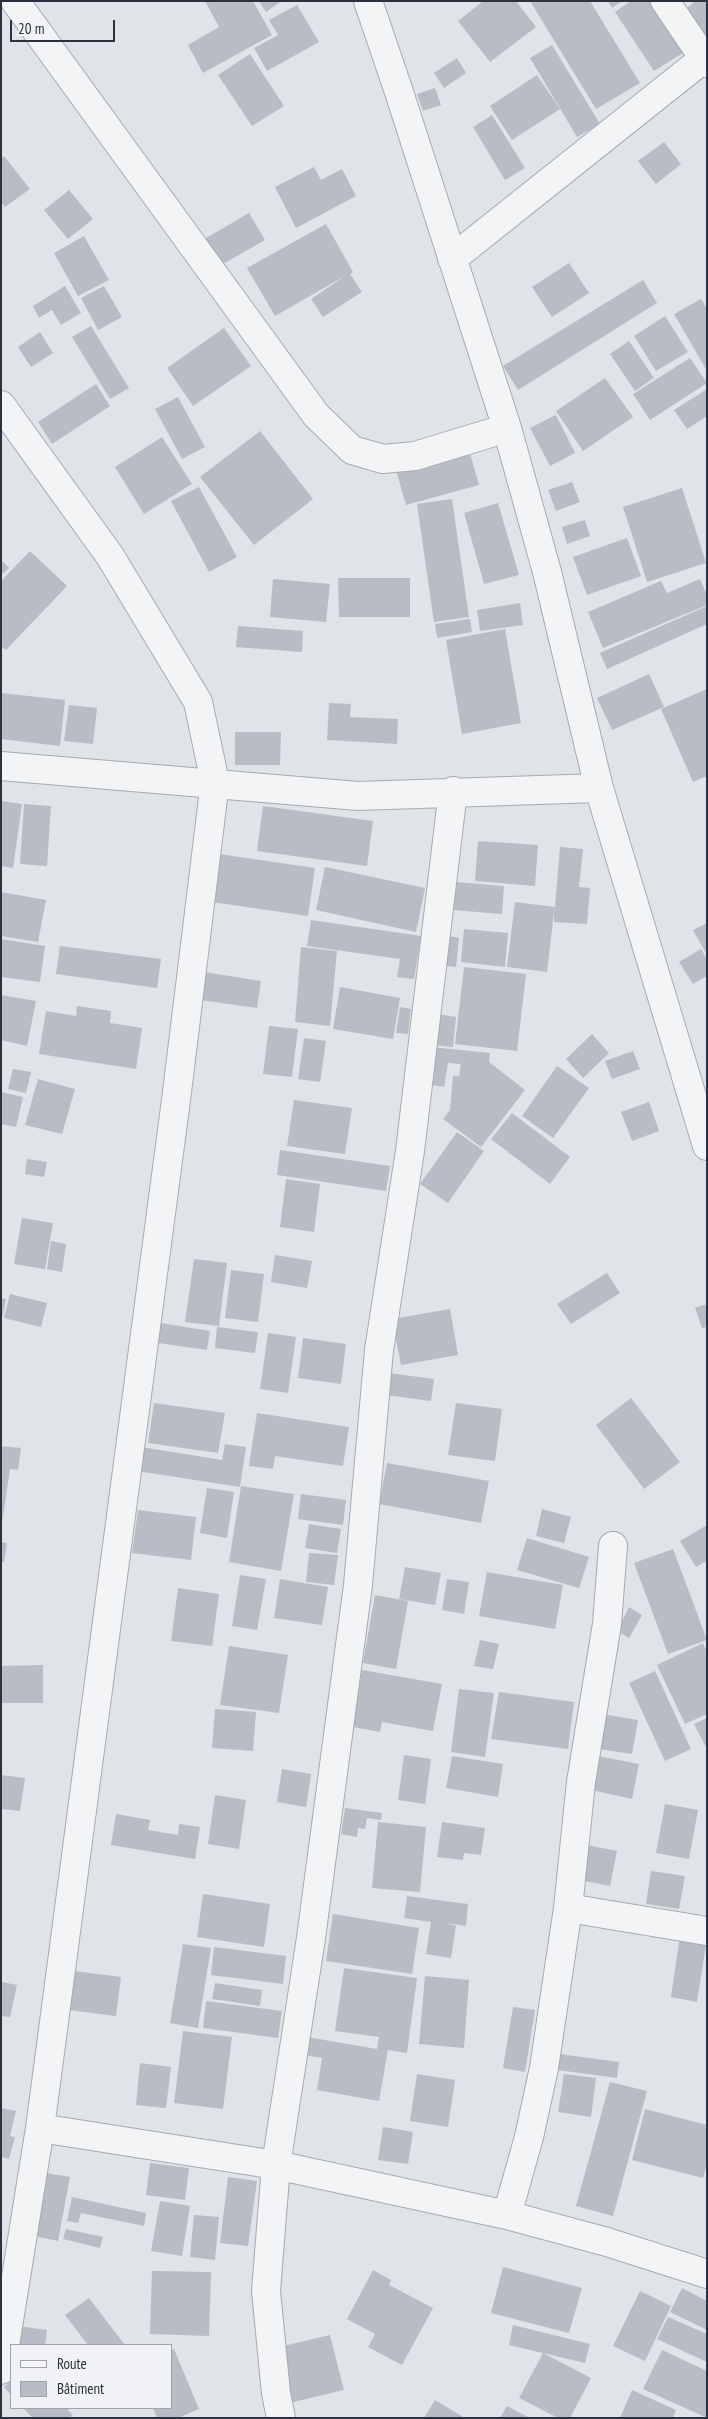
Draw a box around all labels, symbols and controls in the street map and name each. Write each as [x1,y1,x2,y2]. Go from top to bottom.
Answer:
scale bar [12,10,118,42]
text: 20 m [18,19,44,38]
legend [10,2344,172,2409]
text: Route [57,2354,87,2373]
text: Bâtiment [57,2379,104,2398]

